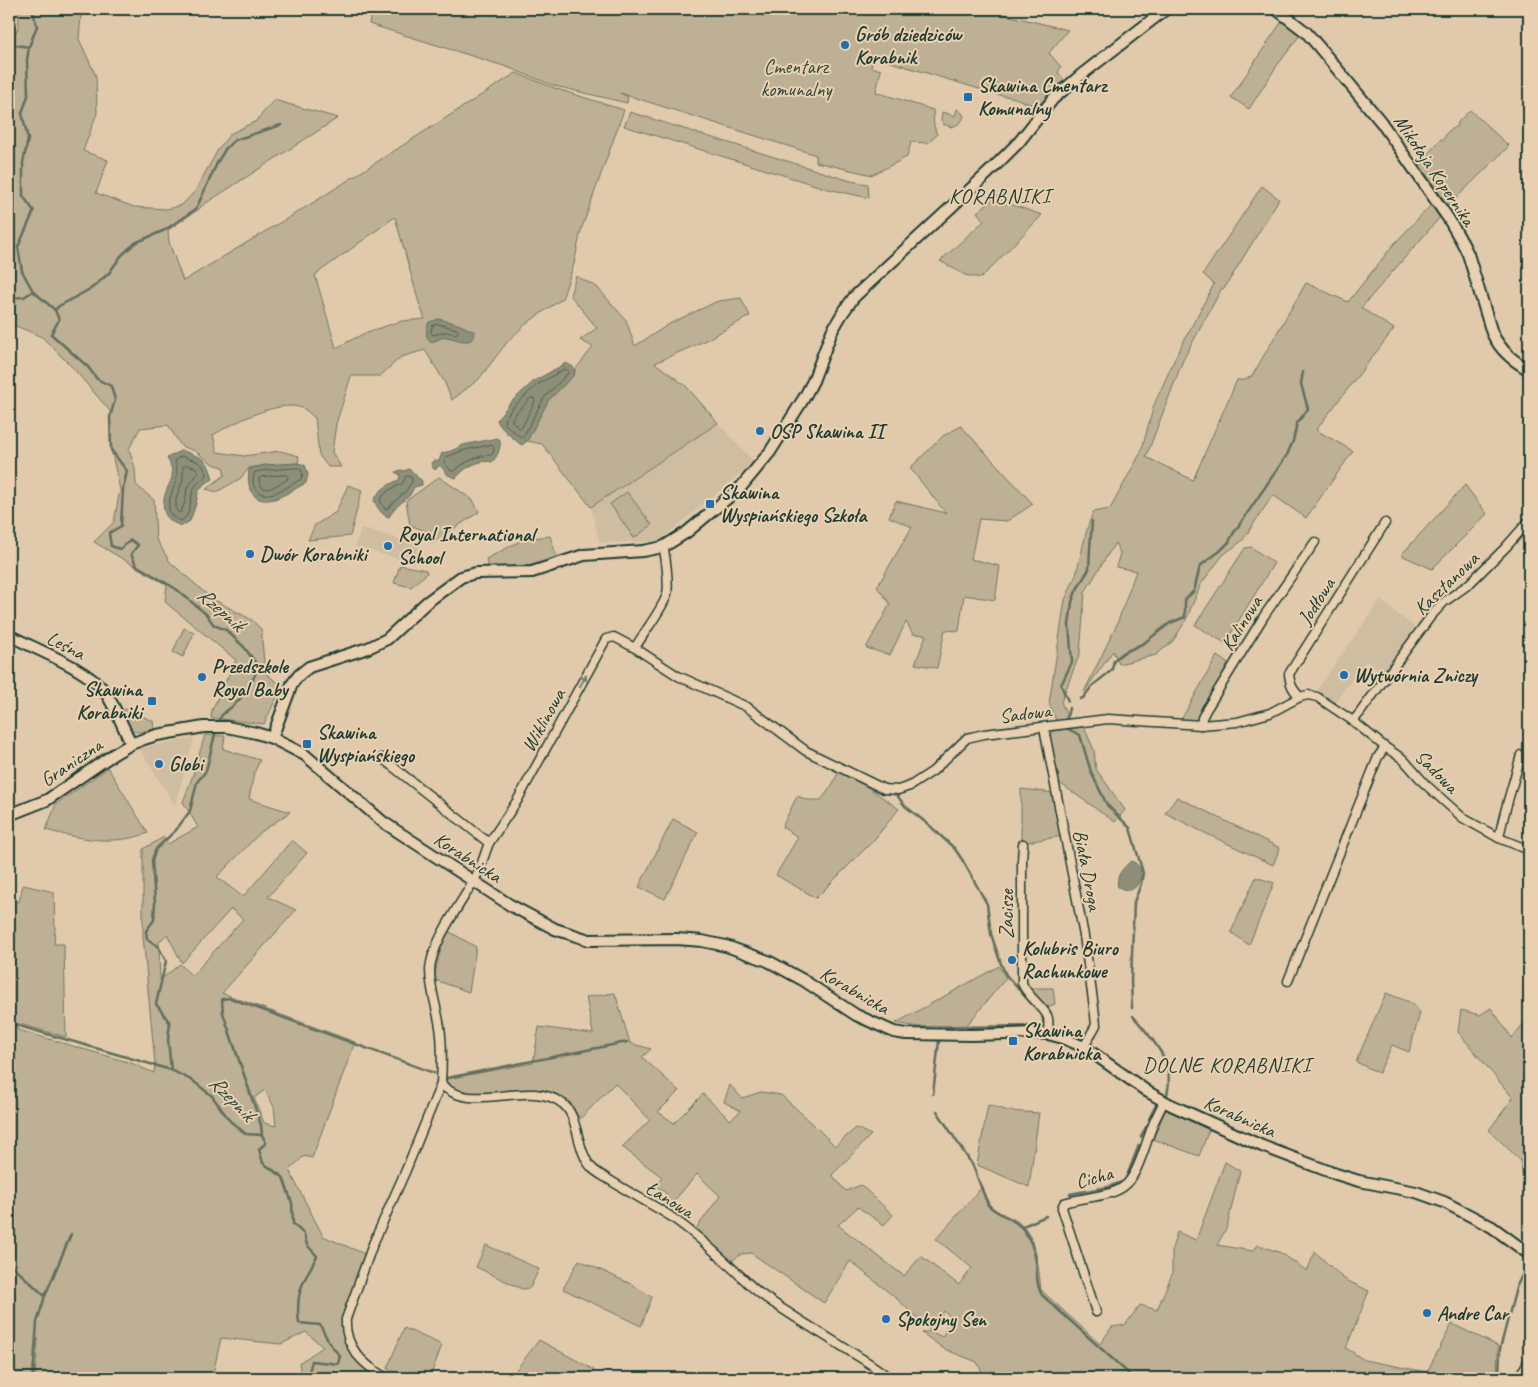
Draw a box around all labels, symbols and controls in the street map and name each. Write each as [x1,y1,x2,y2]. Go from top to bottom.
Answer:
place label: Grób dziedziców Korabnik [855,22,963,70]
marker: Grób dziedziców Korabnik [839,39,851,51]
park label: Cmentarz komunalny [761,54,833,102]
place label: Skawina Cmentarz Komunalny [978,73,1109,122]
marker: Skawina Cmentarz Komunalny [962,91,974,103]
street label: Mikołaja Kopernika [1388,110,1482,232]
district label: KORABNIKI [949,183,1055,209]
place label: OSP Skawina II [770,419,888,444]
marker: OSP Skawina II [754,425,766,437]
place label: Skawina Wyspiańskiego Szkoła [720,480,869,528]
marker: Skawina Wyspiańskiego Szkoła [704,498,716,510]
place label: Royal International School [398,522,538,570]
marker: Royal International School [382,540,394,552]
place label: Dwór Korabniki [260,542,370,567]
street label: Kasztanowa [1409,545,1485,620]
marker: Dwór Korabniki [244,548,256,560]
street label: Jodłowa [1292,572,1342,630]
water label: Rzepnik [192,581,252,639]
street label: Kalinowa [1215,590,1269,655]
street label: Leśna [42,625,90,666]
place label: Przedszkole Royal Baby [212,654,290,702]
place label: Wytwórnia Zniczy [1354,663,1479,688]
marker: Wytwórnia Zniczy [1338,669,1350,681]
marker: Przedszkole Royal Baby [196,671,208,683]
one-way arrow [579,674,588,687]
place label: Skawina Korabniki [77,677,145,725]
street label: Wiklinowa [516,683,572,756]
marker: Skawina Korabniki [146,695,158,707]
street label: Sadowa [998,698,1054,729]
place label: Skawina Wyspiańskiego [317,720,416,768]
street label: Graniczna [36,732,108,792]
marker: Skawina Wyspiańskiego [301,738,313,750]
street label: Sadowa [1410,744,1465,800]
place label: Globi [169,752,206,777]
marker: Globi [153,758,165,770]
street label: Korabnicka [429,826,507,889]
street label: Biała Droga [1067,828,1108,914]
street label: Zacisze [994,888,1019,939]
place label: Kolubris Biuro Rachunkowe [1022,936,1119,984]
marker: Kolubris Biuro Rachunkowe [1006,954,1018,966]
street label: Korabnicka [816,961,895,1021]
place label: Skawina Korabnicka [1023,1018,1103,1066]
marker: Skawina Korabnicka [1007,1035,1019,1047]
district label: DOLNE KORABNIKI [1143,1052,1315,1078]
water label: Rzepnik [204,1070,263,1129]
street label: Korabnicka [1200,1090,1281,1144]
street label: Cicha [1073,1160,1117,1194]
street label: Łanowa [641,1175,700,1225]
place label: Andre Car [1437,1301,1511,1326]
place label: Spokojny Sen [896,1307,988,1333]
marker: Andre Car [1421,1307,1433,1319]
marker: Spokojny Sen [880,1313,892,1325]

